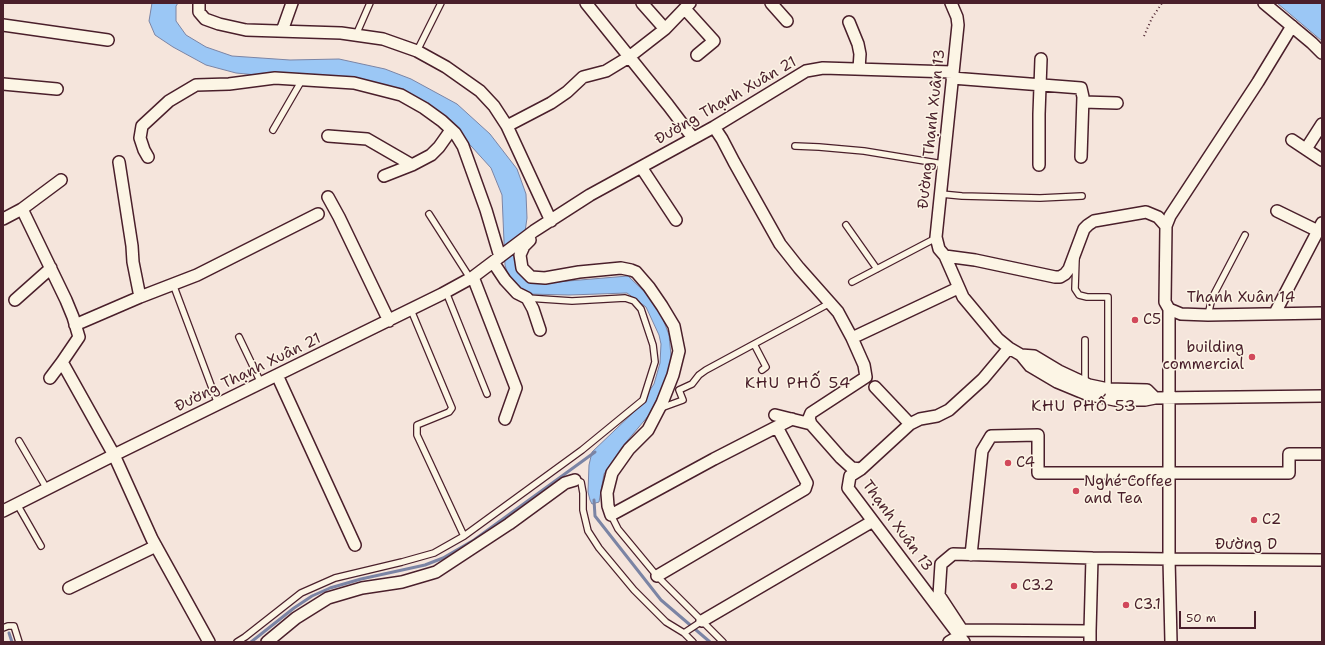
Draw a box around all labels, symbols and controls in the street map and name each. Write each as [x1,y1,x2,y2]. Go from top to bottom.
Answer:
street label: Đường Thạnh Xuân 13 [915,48,949,210]
street label: Đường Thạnh Xuân 21 [652,53,800,149]
street label: Thạnh Xuân 14 [1187,289,1295,307]
place label: C5 [1143,311,1161,329]
marker: C5 [1130,315,1140,325]
street label: Đường Thạnh Xuân 21 [172,330,324,416]
place label: building commercial [1163,339,1244,374]
marker: building commercial [1247,352,1257,362]
district label: KHU PHỐ 54 [745,374,851,394]
district label: KHU PHỐ 53 [1031,397,1137,417]
place label: C4 [1016,454,1035,472]
marker: C4 [1003,458,1013,468]
place label: Nghé Coffee and Tea [1084,473,1172,508]
street label: Thạnh Xuân 13 [858,477,936,575]
marker: Nghé Coffee and Tea [1071,486,1081,496]
place label: С2 [1262,511,1281,529]
marker: С2 [1249,515,1259,525]
street label: Đường D [1215,536,1277,554]
place label: C3.2 [1022,577,1054,595]
marker: C3.2 [1009,581,1019,591]
place label: С3.1 [1134,596,1161,614]
marker: С3.1 [1121,600,1131,610]
scale bar [1181,603,1258,629]
text: 50 m [1186,610,1216,626]

